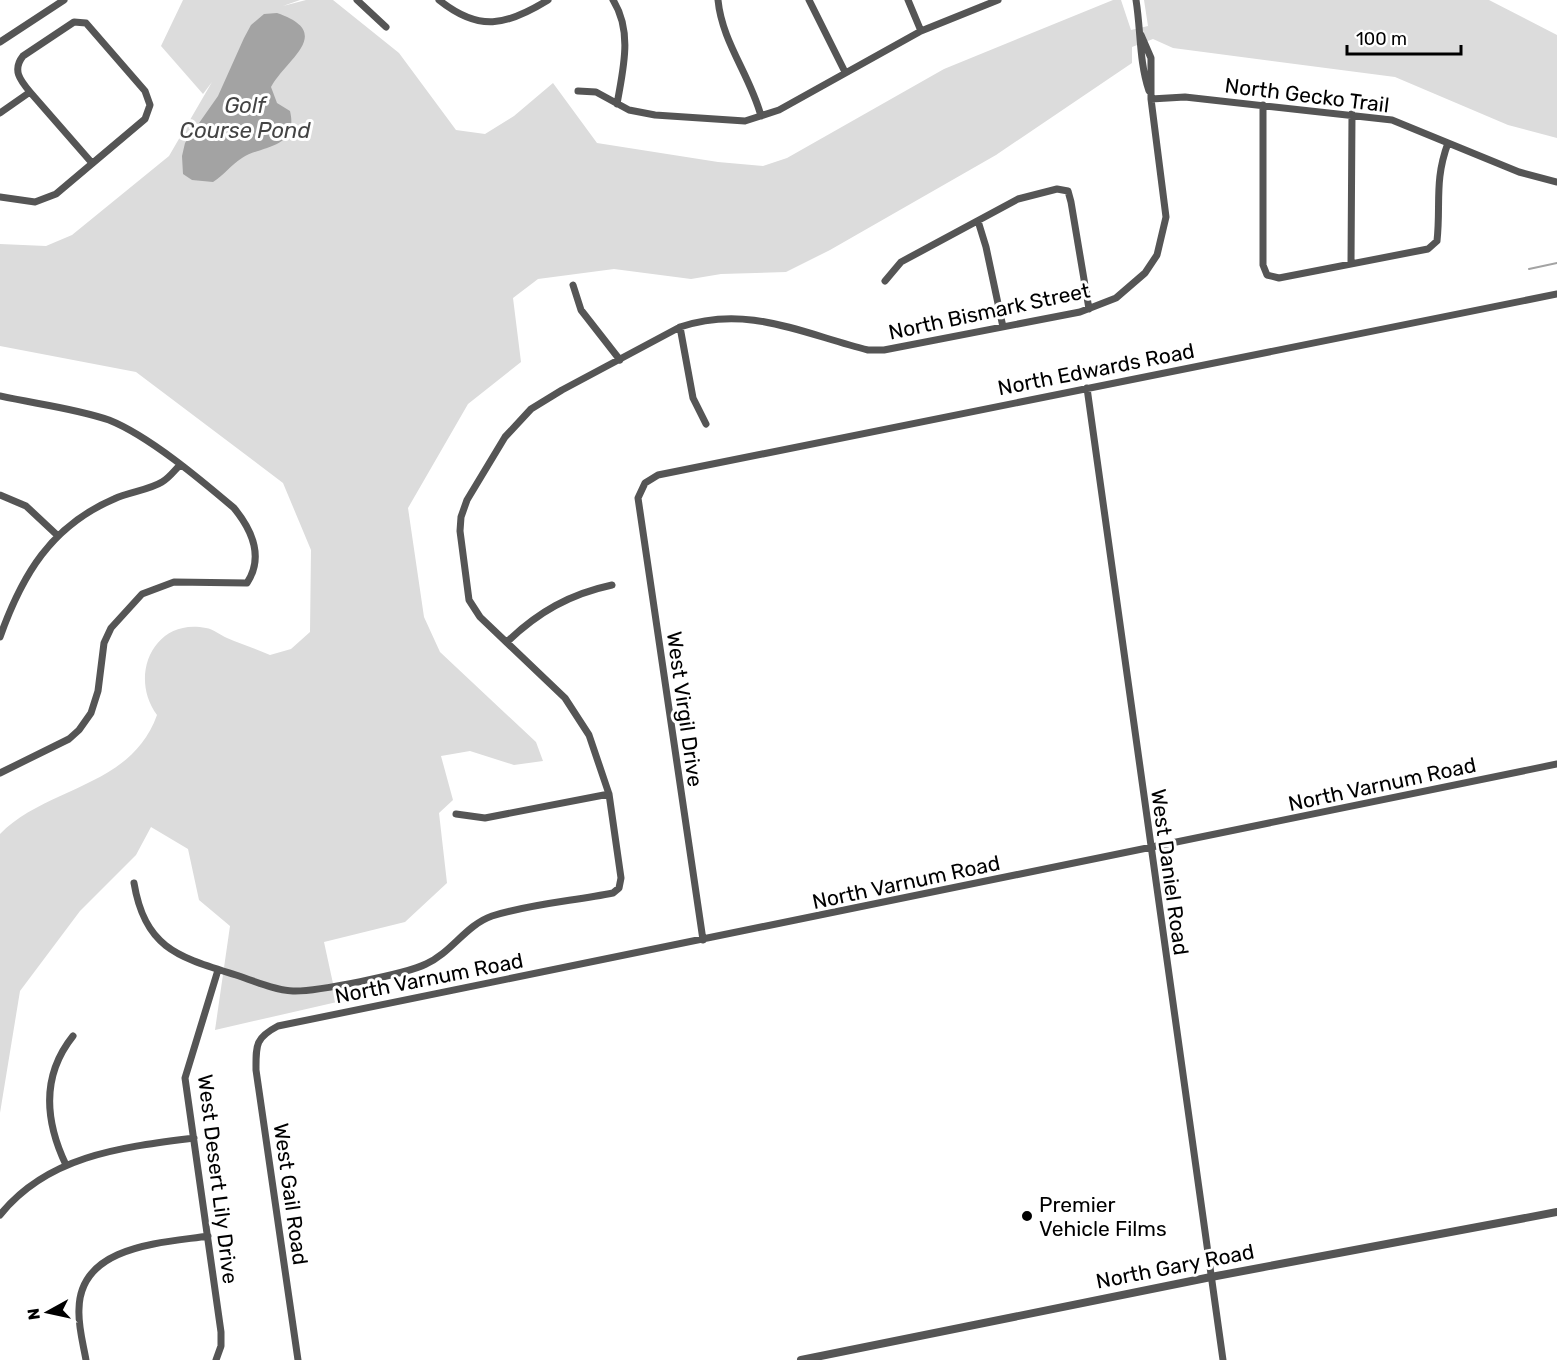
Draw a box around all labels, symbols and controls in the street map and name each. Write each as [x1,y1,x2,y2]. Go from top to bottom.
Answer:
scale bar [1347,18,1461,56]
text: 100 m [1356,28,1407,50]
street label: North Gecko Trail [1223,73,1391,117]
water label: Golf Course Pond [180,92,311,144]
street label: North Bismark Street [886,277,1092,345]
street label: North Edwards Road [996,338,1196,400]
street label: West Virgil Drive [662,630,708,788]
street label: North Varnum Road [1286,752,1478,816]
street label: West Daniel Road [1146,787,1194,957]
street label: North Varnum Road [810,850,1002,914]
street label: North Varnum Road [333,947,525,1009]
street label: West Desert Lily Drive [193,1073,243,1285]
street label: West Gail Road [269,1121,313,1267]
place label: Premier Vehicle Films [1039,1192,1167,1241]
marker: Premier Vehicle Films [1020,1209,1034,1223]
street label: North Gary Road [1094,1238,1256,1294]
north arrow [18,1282,78,1342]
text: N [23,1307,44,1321]

